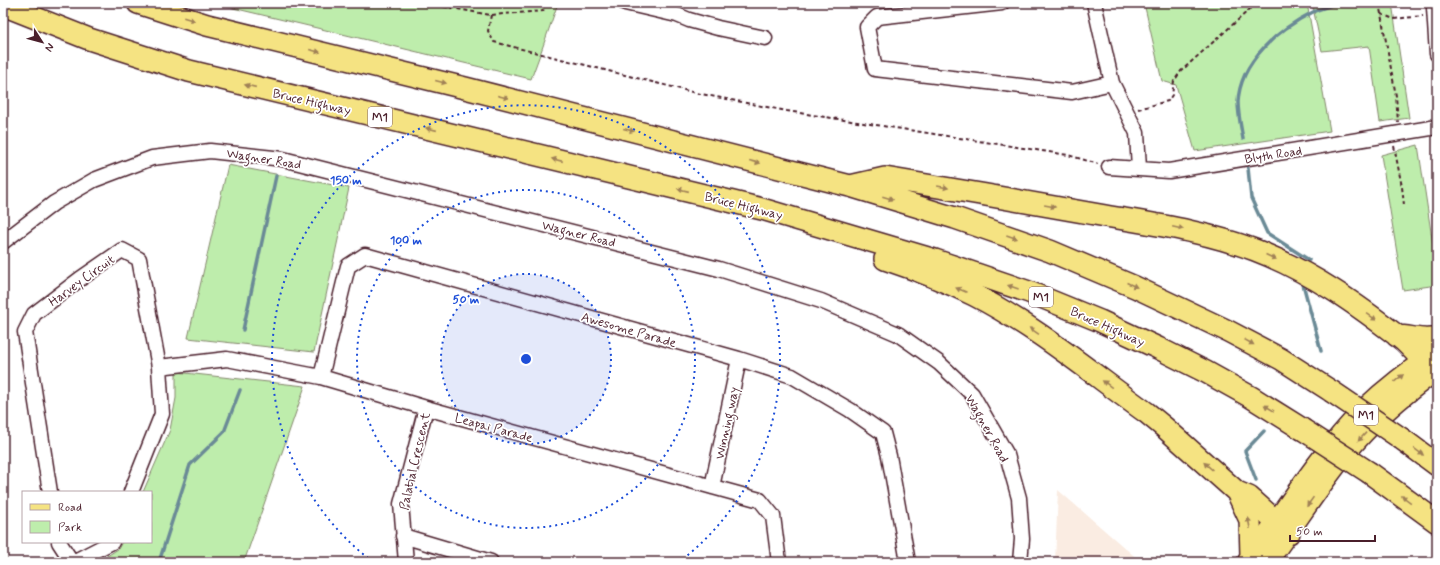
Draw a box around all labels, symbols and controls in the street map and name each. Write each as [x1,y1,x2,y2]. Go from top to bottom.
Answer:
one-way arrow [183,16,195,22]
north arrow [22,22,62,62]
text: N [41,40,57,54]
one-way arrow [309,48,321,54]
one-way arrow [435,79,447,85]
one-way arrow [244,82,256,88]
street label: Bruce Highway [270,85,353,122]
one-way arrow [497,95,509,101]
road number: M1 [368,107,392,127]
one-way arrow [424,126,437,132]
one-way arrow [623,127,635,133]
street label: Blyth Road [1243,143,1303,168]
street label: Wagner Road [225,145,302,176]
one-way arrow [551,156,563,162]
one-way arrow [749,159,761,165]
text: 150 m [330,173,362,189]
one-way arrow [937,184,949,190]
one-way arrow [677,186,690,192]
street label: Bruce Highway [702,189,785,226]
one-way arrow [882,195,894,201]
one-way arrow [1044,203,1057,209]
street label: Wagner Road [540,217,617,254]
one-way arrow [1172,226,1185,232]
text: 100 m [390,233,423,249]
one-way arrow [1006,234,1018,240]
street label: Harvey Circuit [45,251,118,311]
one-way arrow [1265,254,1277,260]
one-way arrow [1007,283,1019,289]
one-way arrow [1127,283,1139,289]
one-way arrow [955,286,967,292]
road number: M1 [1029,287,1053,307]
text: 50 m [453,292,480,308]
street label: Bruce Highway [1067,303,1148,353]
street label: Awesome Parade [579,309,678,352]
one-way arrow [1367,313,1377,321]
one-way arrow [1029,327,1039,335]
one-way arrow [1243,339,1255,346]
centre of rings [519,352,533,366]
one-way arrow [1394,373,1405,382]
one-way arrow [1101,380,1112,389]
street label: Winning way [712,386,745,461]
street label: Wagner Road [959,392,1012,467]
one-way arrow [1264,404,1274,412]
road number: M1 [1354,405,1378,425]
street label: Leapai Parade [453,410,535,447]
street label: Palatial Crescent [396,411,435,512]
one-way arrow [1357,432,1367,442]
one-way arrow [1414,448,1425,456]
one-way arrow [1203,462,1212,471]
legend [22,491,152,543]
one-way arrow [1401,495,1411,503]
one-way arrow [1306,497,1314,507]
text: Road [58,500,82,516]
one-way arrow [1246,517,1252,529]
scale bar [1290,517,1375,543]
text: Park [58,520,82,536]
text: 50 m [1296,524,1323,540]

